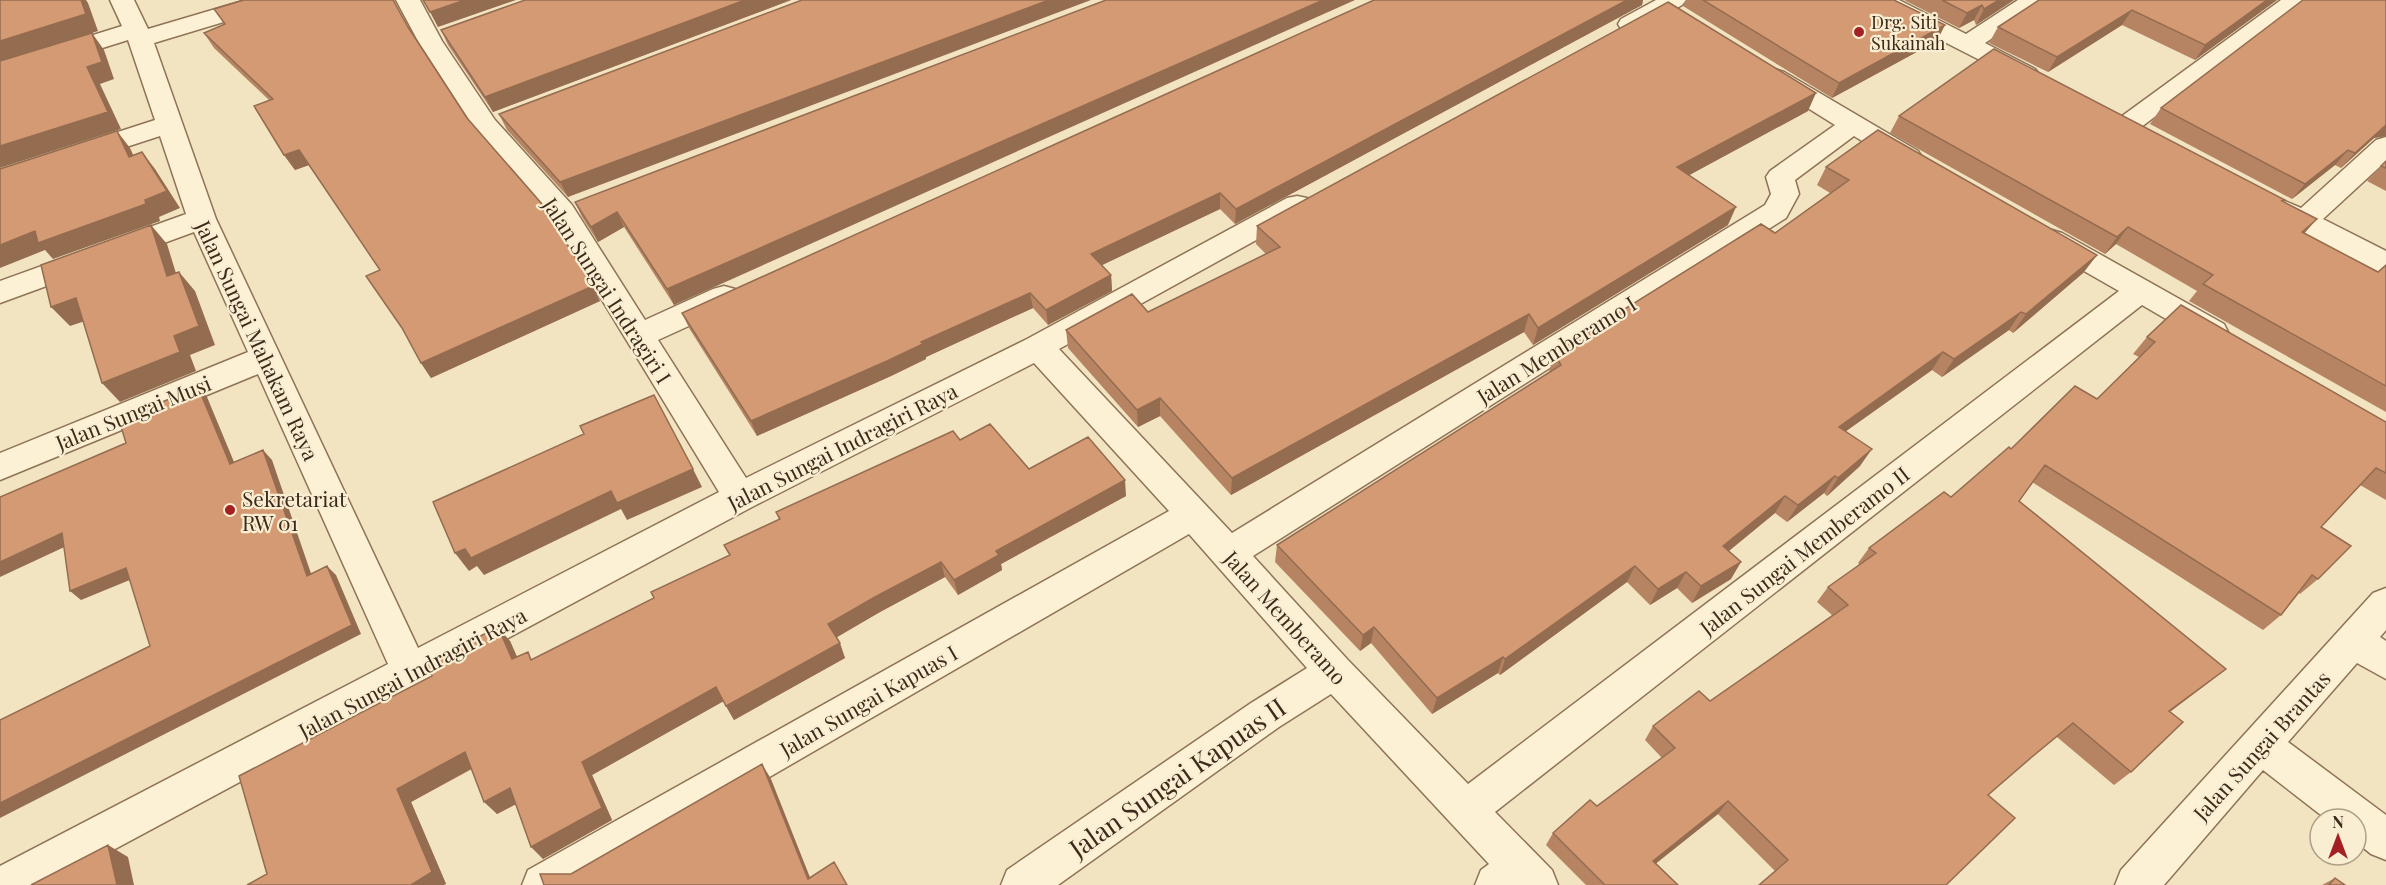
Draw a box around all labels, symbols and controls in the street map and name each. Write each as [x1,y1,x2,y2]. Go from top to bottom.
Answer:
place label: Drg. Siti Sukainah [1871,10,1946,55]
marker: Drg. Siti Sukainah [1852,25,1866,39]
street label: Jalan Sungai Indragiri I [537,191,679,388]
street label: Jalan Sungai Mahakam Raya [190,215,326,465]
street label: Jalan Memberamo I [1470,289,1641,410]
street label: Jalan Sungai Musi [50,368,215,456]
street label: Jalan Sungai Indragiri Raya [722,376,962,517]
street label: Jalan Sungai Memberamo II [1693,459,1915,641]
place label: Sekretariat RW 01 [242,484,347,536]
marker: Sekretariat RW 01 [223,503,237,517]
street label: Jalan Memberamo [1218,543,1354,690]
street label: Jalan Sungai Indragiri Raya [292,600,531,744]
street label: Jalan Sungai Kapuas I [773,638,962,763]
street label: Jalan Sungai Brantas [2186,664,2336,827]
street label: Jalan Sungai Kapuas II [1061,689,1292,866]
north arrow [2308,807,2368,867]
text: N [2332,811,2344,832]

